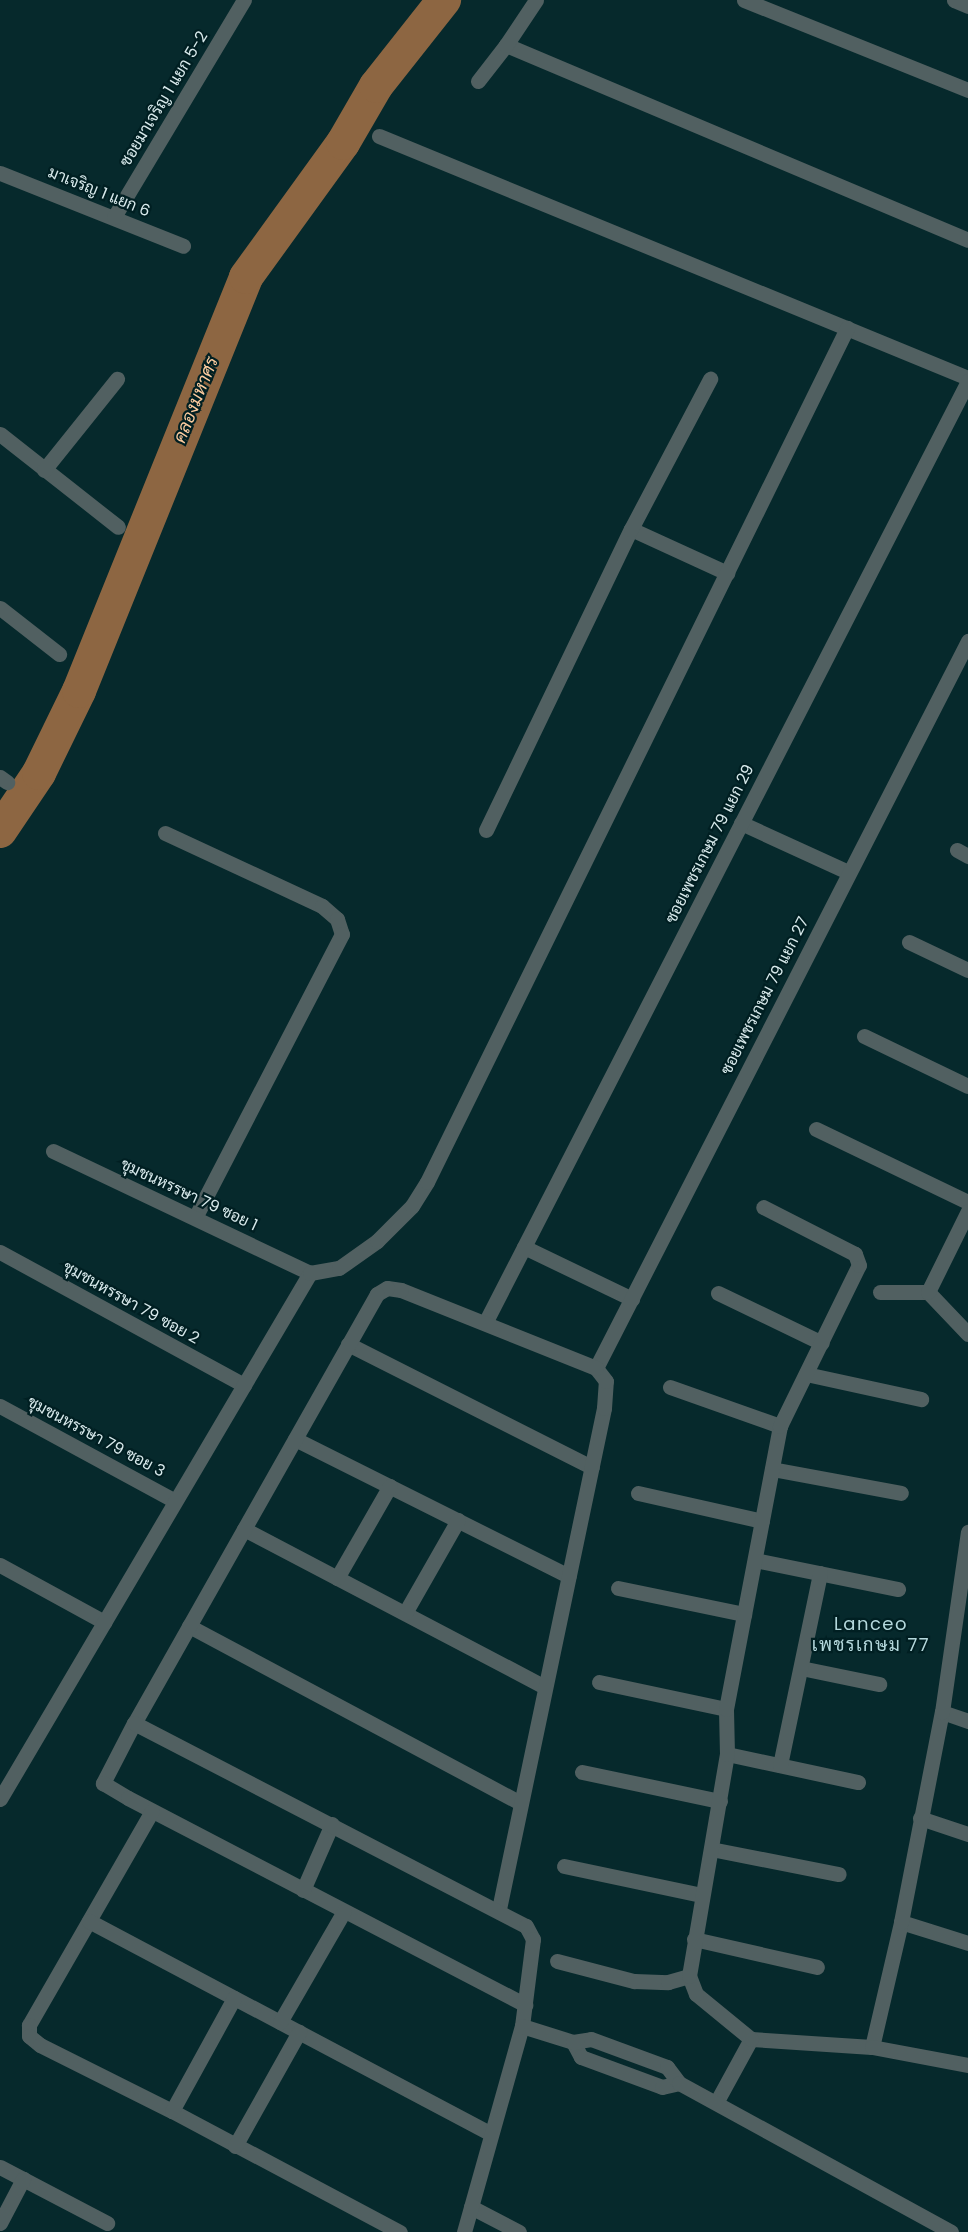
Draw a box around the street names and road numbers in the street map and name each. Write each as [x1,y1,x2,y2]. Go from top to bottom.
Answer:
street label: ซอยมาเจริญ 1 แยก 5-2 [116,28,212,170]
street label: มาเจริญ 1 แยก 6 [45,163,153,221]
street label: ซอยเพชรเกษม 79 แยก 29 [662,761,758,927]
street label: ซอยเพชรเกษม 79 แยก 27 [717,914,813,1078]
street label: ชุมชนหรรษา 79 ซอย 1 [118,1155,260,1235]
street label: ชุมชนหรรษา 79 ซอย 2 [59,1258,203,1348]
street label: ชุมชนหรรษา 79 ซอย 3 [24,1393,168,1481]

